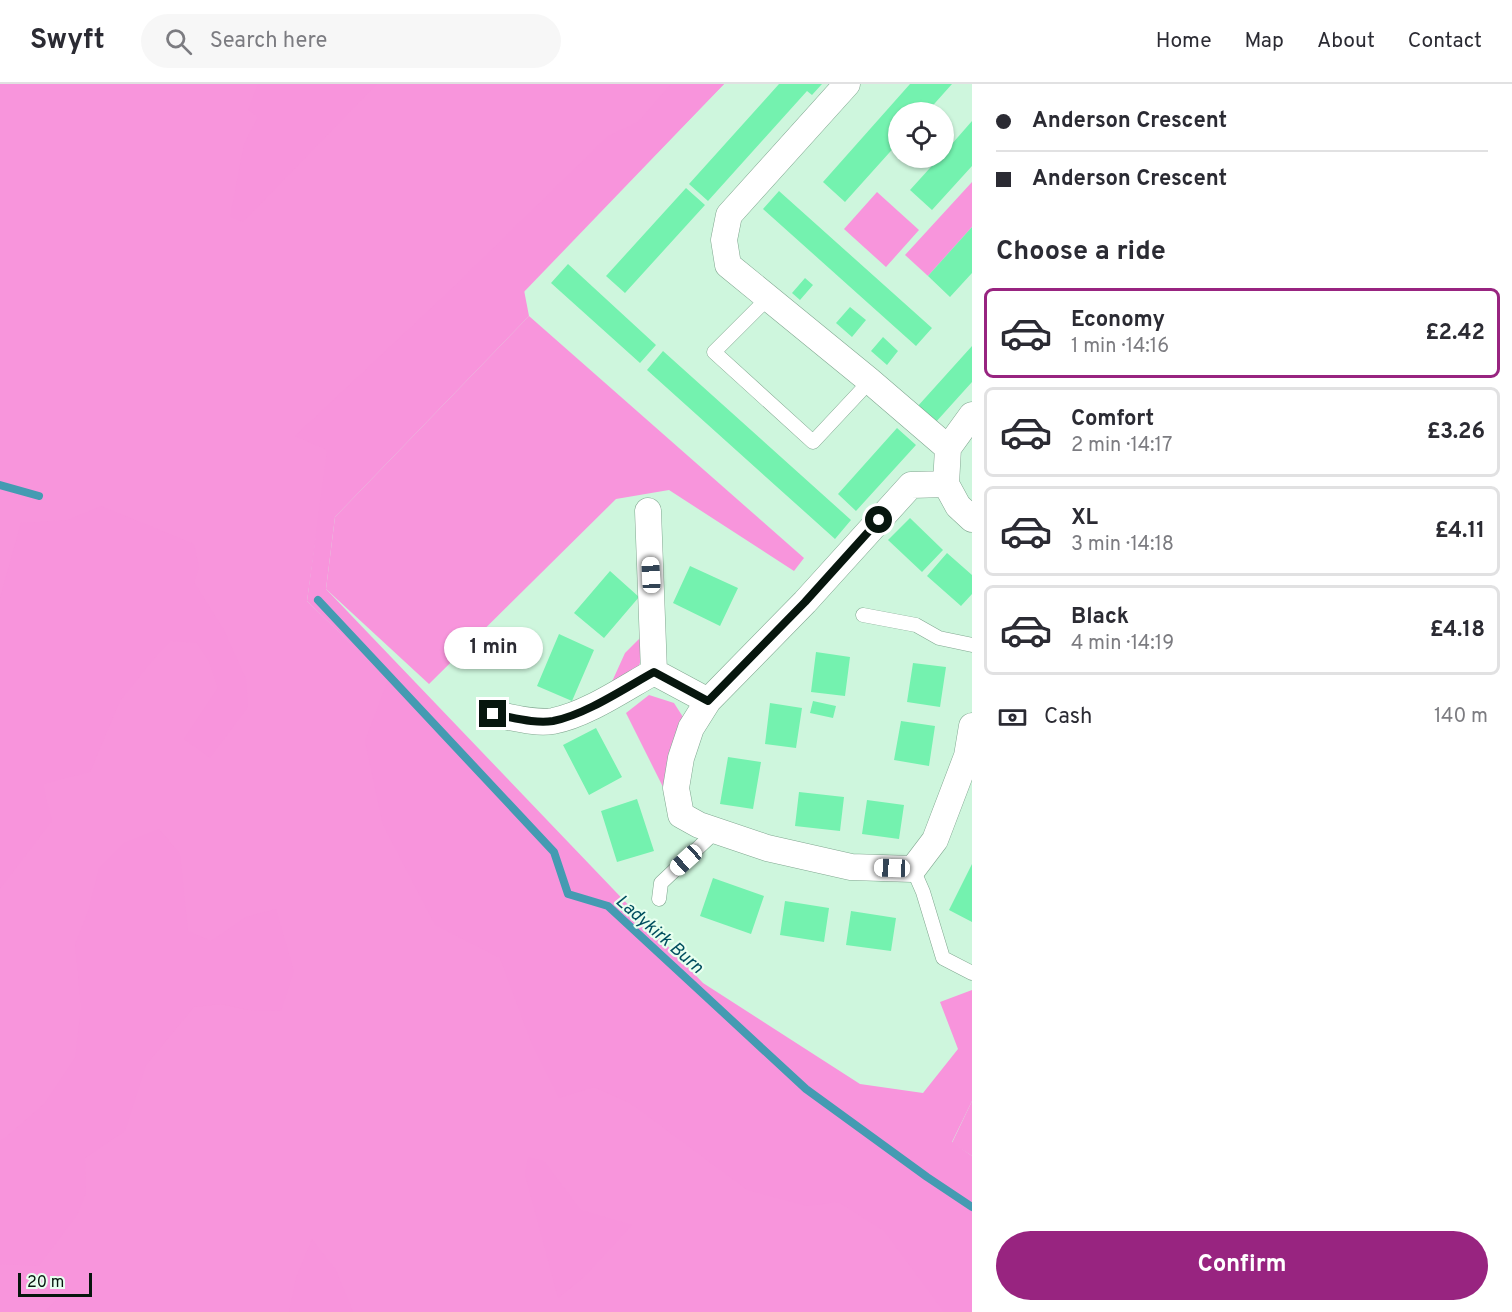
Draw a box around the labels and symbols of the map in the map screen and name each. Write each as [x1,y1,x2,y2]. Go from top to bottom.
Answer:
route start [865,506,892,533]
car [641,557,661,593]
callout: 1 min [444,627,542,669]
route end [479,700,506,727]
car [667,841,705,879]
car [874,858,910,878]
water label: Ladykirk Burn [610,891,708,980]
scale bar [18,1270,92,1298]

